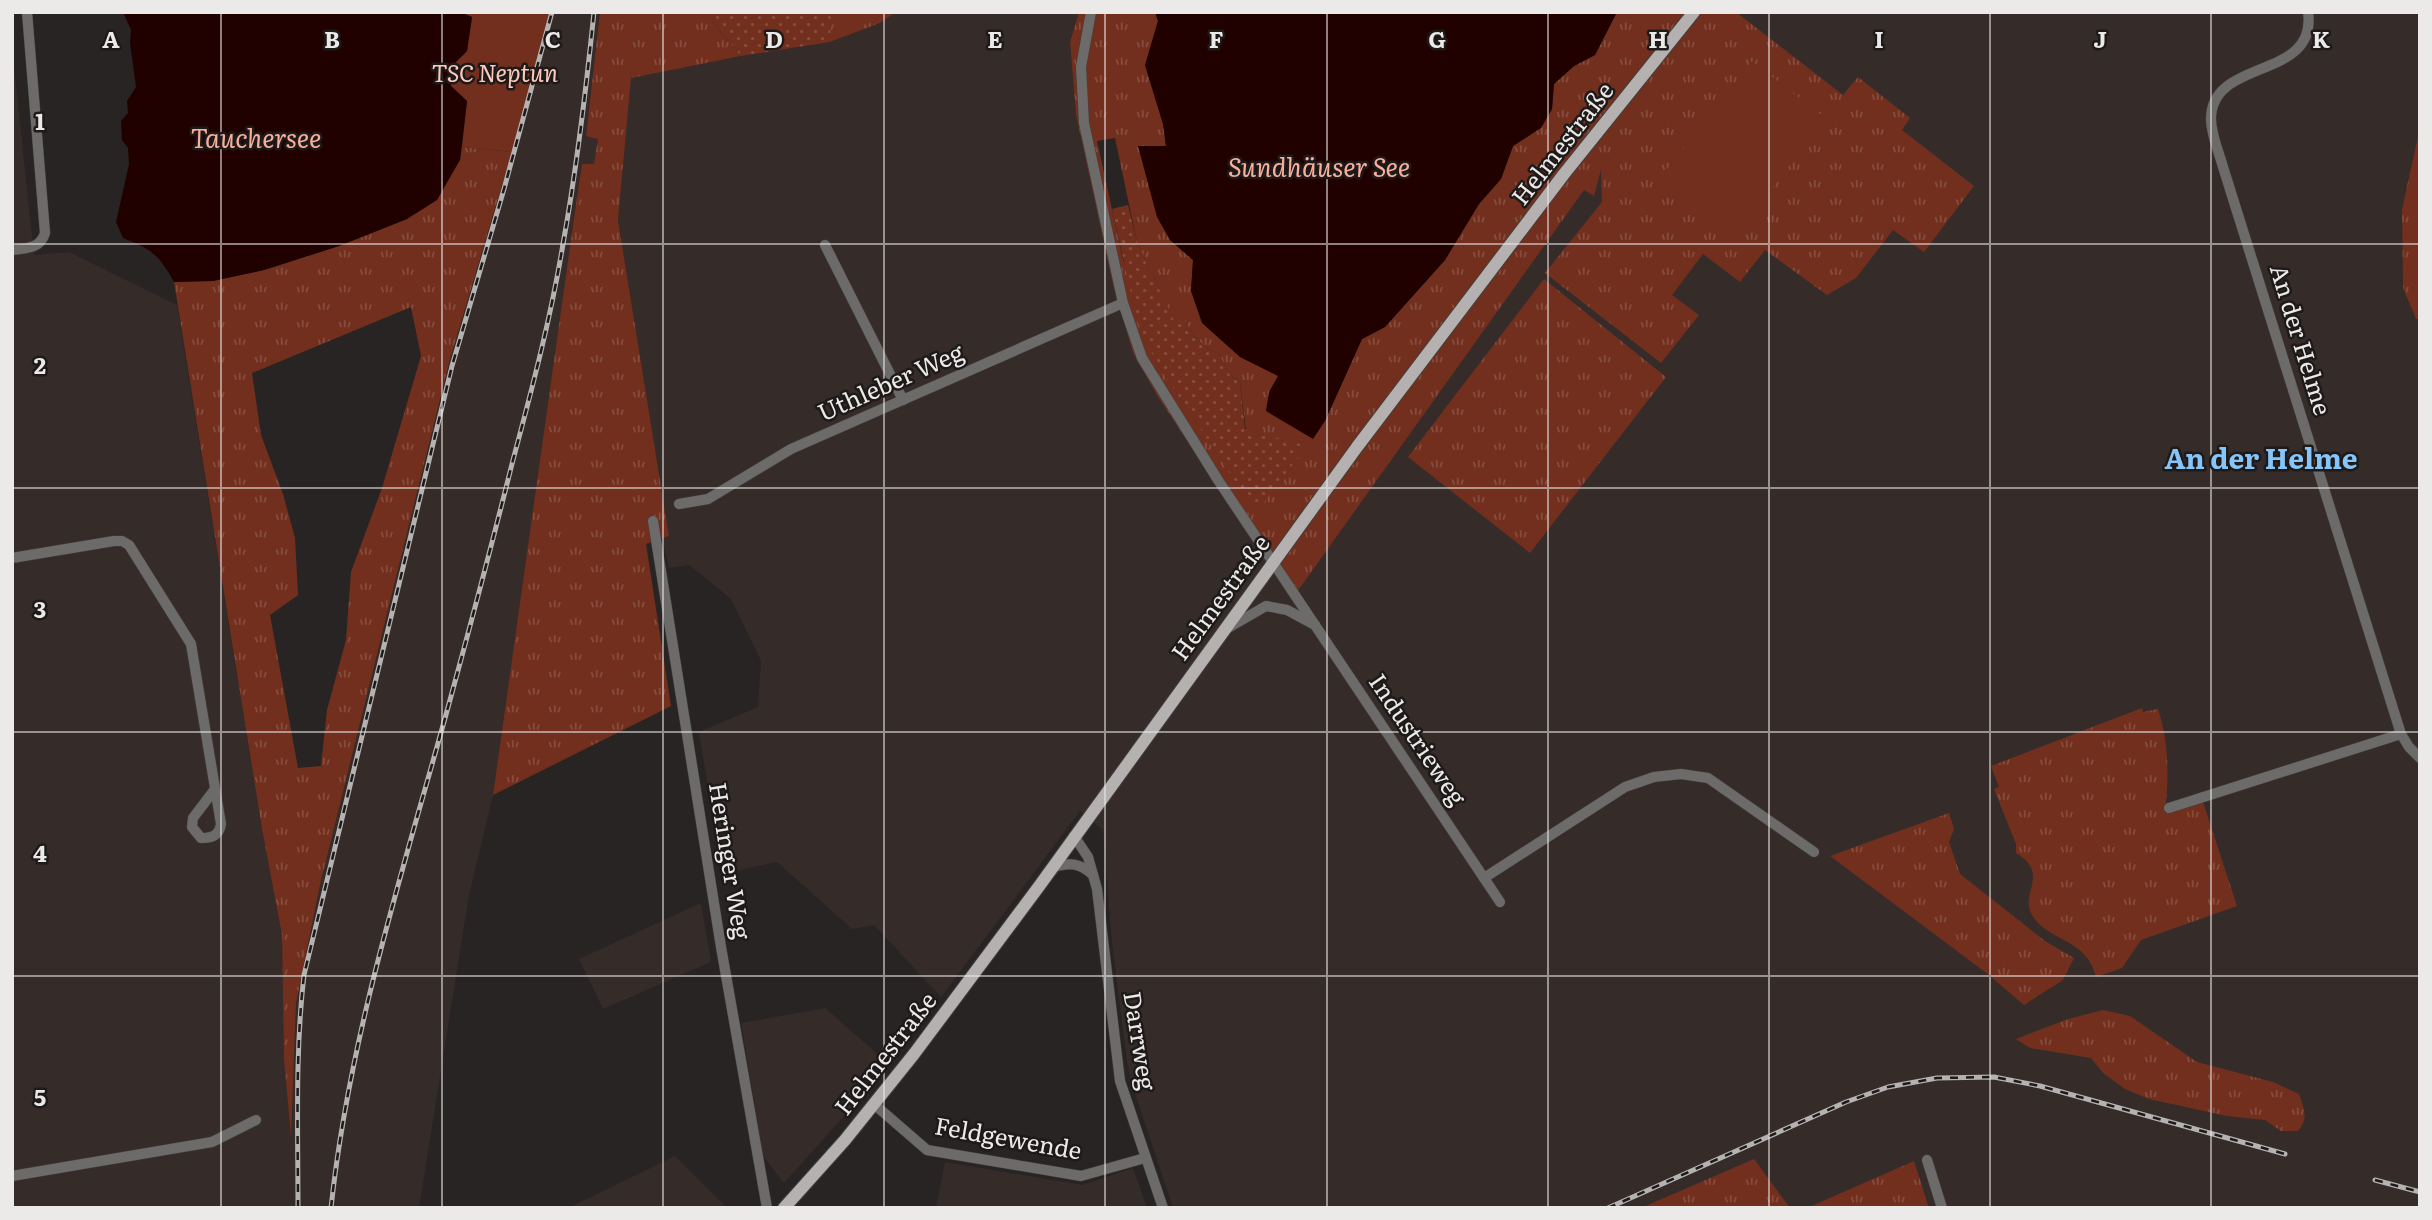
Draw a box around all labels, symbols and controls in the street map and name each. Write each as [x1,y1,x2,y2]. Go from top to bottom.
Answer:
text: A [102,21,120,55]
text: B [324,21,340,55]
text: C [545,21,561,55]
text: D [765,21,783,55]
text: E [987,21,1003,55]
text: F [1209,21,1224,55]
text: G [1428,21,1446,55]
text: H [1648,21,1668,55]
text: I [1874,21,1884,55]
text: J [2093,21,2107,55]
text: K [2312,21,2330,55]
park label: TSC Neptun [432,54,558,89]
street label: Helmestraße [1502,73,1620,212]
text: 1 [35,103,45,137]
water label: Tauchersee [191,117,321,156]
water label: Sundhäuser See [1228,146,1410,185]
street label: An der Helme [2263,259,2342,419]
street label: Uthleber Weg [811,333,969,429]
text: 2 [34,347,46,381]
district label: An der Helme [2164,436,2358,478]
street label: Helmestraße [1161,526,1277,667]
text: 3 [34,591,46,625]
street label: Industrieweg [1362,666,1477,812]
street label: Heringer Weg [702,780,761,942]
text: 4 [33,835,47,869]
street label: Helmestraße [825,983,943,1122]
street label: Darrweg [1116,989,1167,1093]
text: 5 [34,1079,46,1113]
street label: Feldgewende [932,1106,1085,1167]

